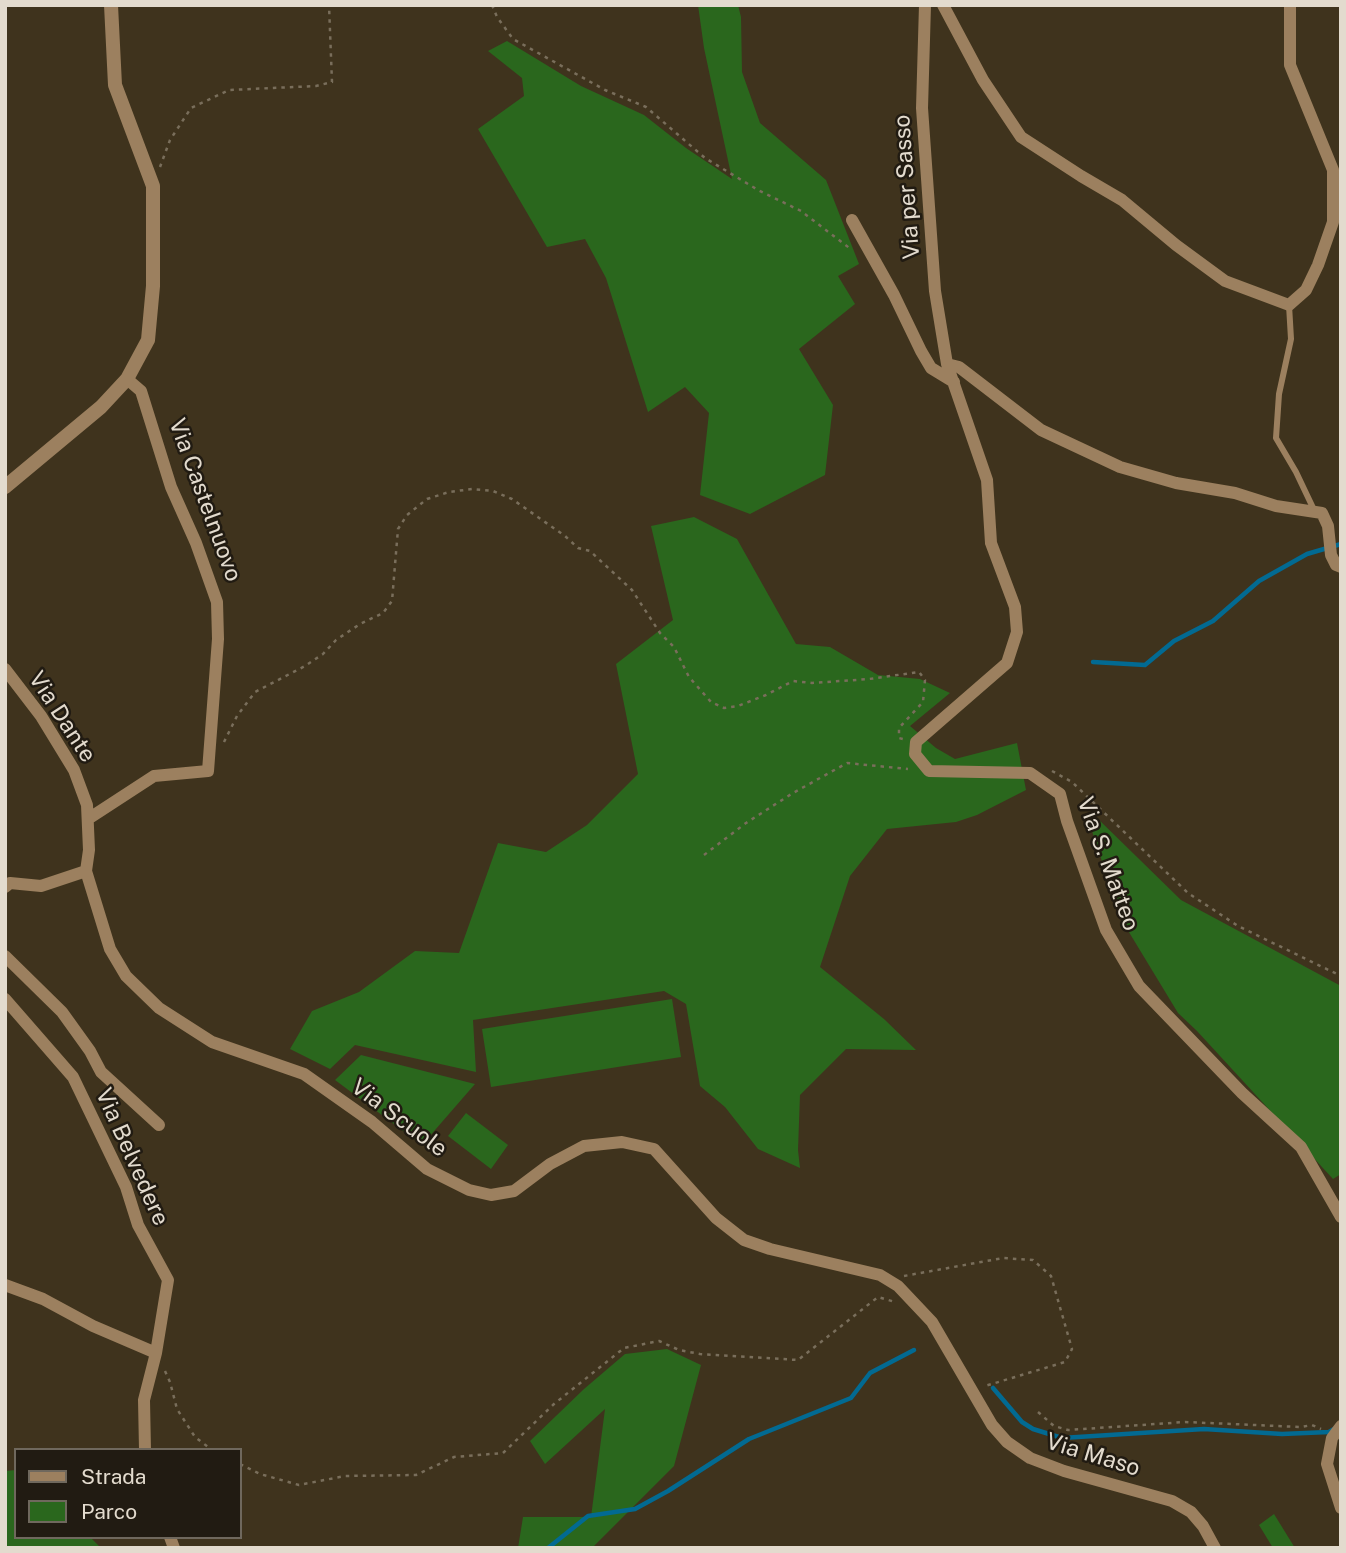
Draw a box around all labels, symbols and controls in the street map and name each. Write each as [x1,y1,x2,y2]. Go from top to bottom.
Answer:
street label: Via per Sasso [888,114,926,260]
street label: Via Castelnuovo [163,415,247,585]
street label: Via Dante [22,666,102,768]
street label: Via S. Matteo [1071,793,1145,935]
street label: Via Scuole [346,1073,452,1163]
street label: Via Belvedere [89,1084,175,1230]
street label: Via Maso [1043,1428,1143,1482]
legend [14,1448,242,1539]
text: Strada [81,1464,146,1489]
text: Parco [81,1499,137,1524]

